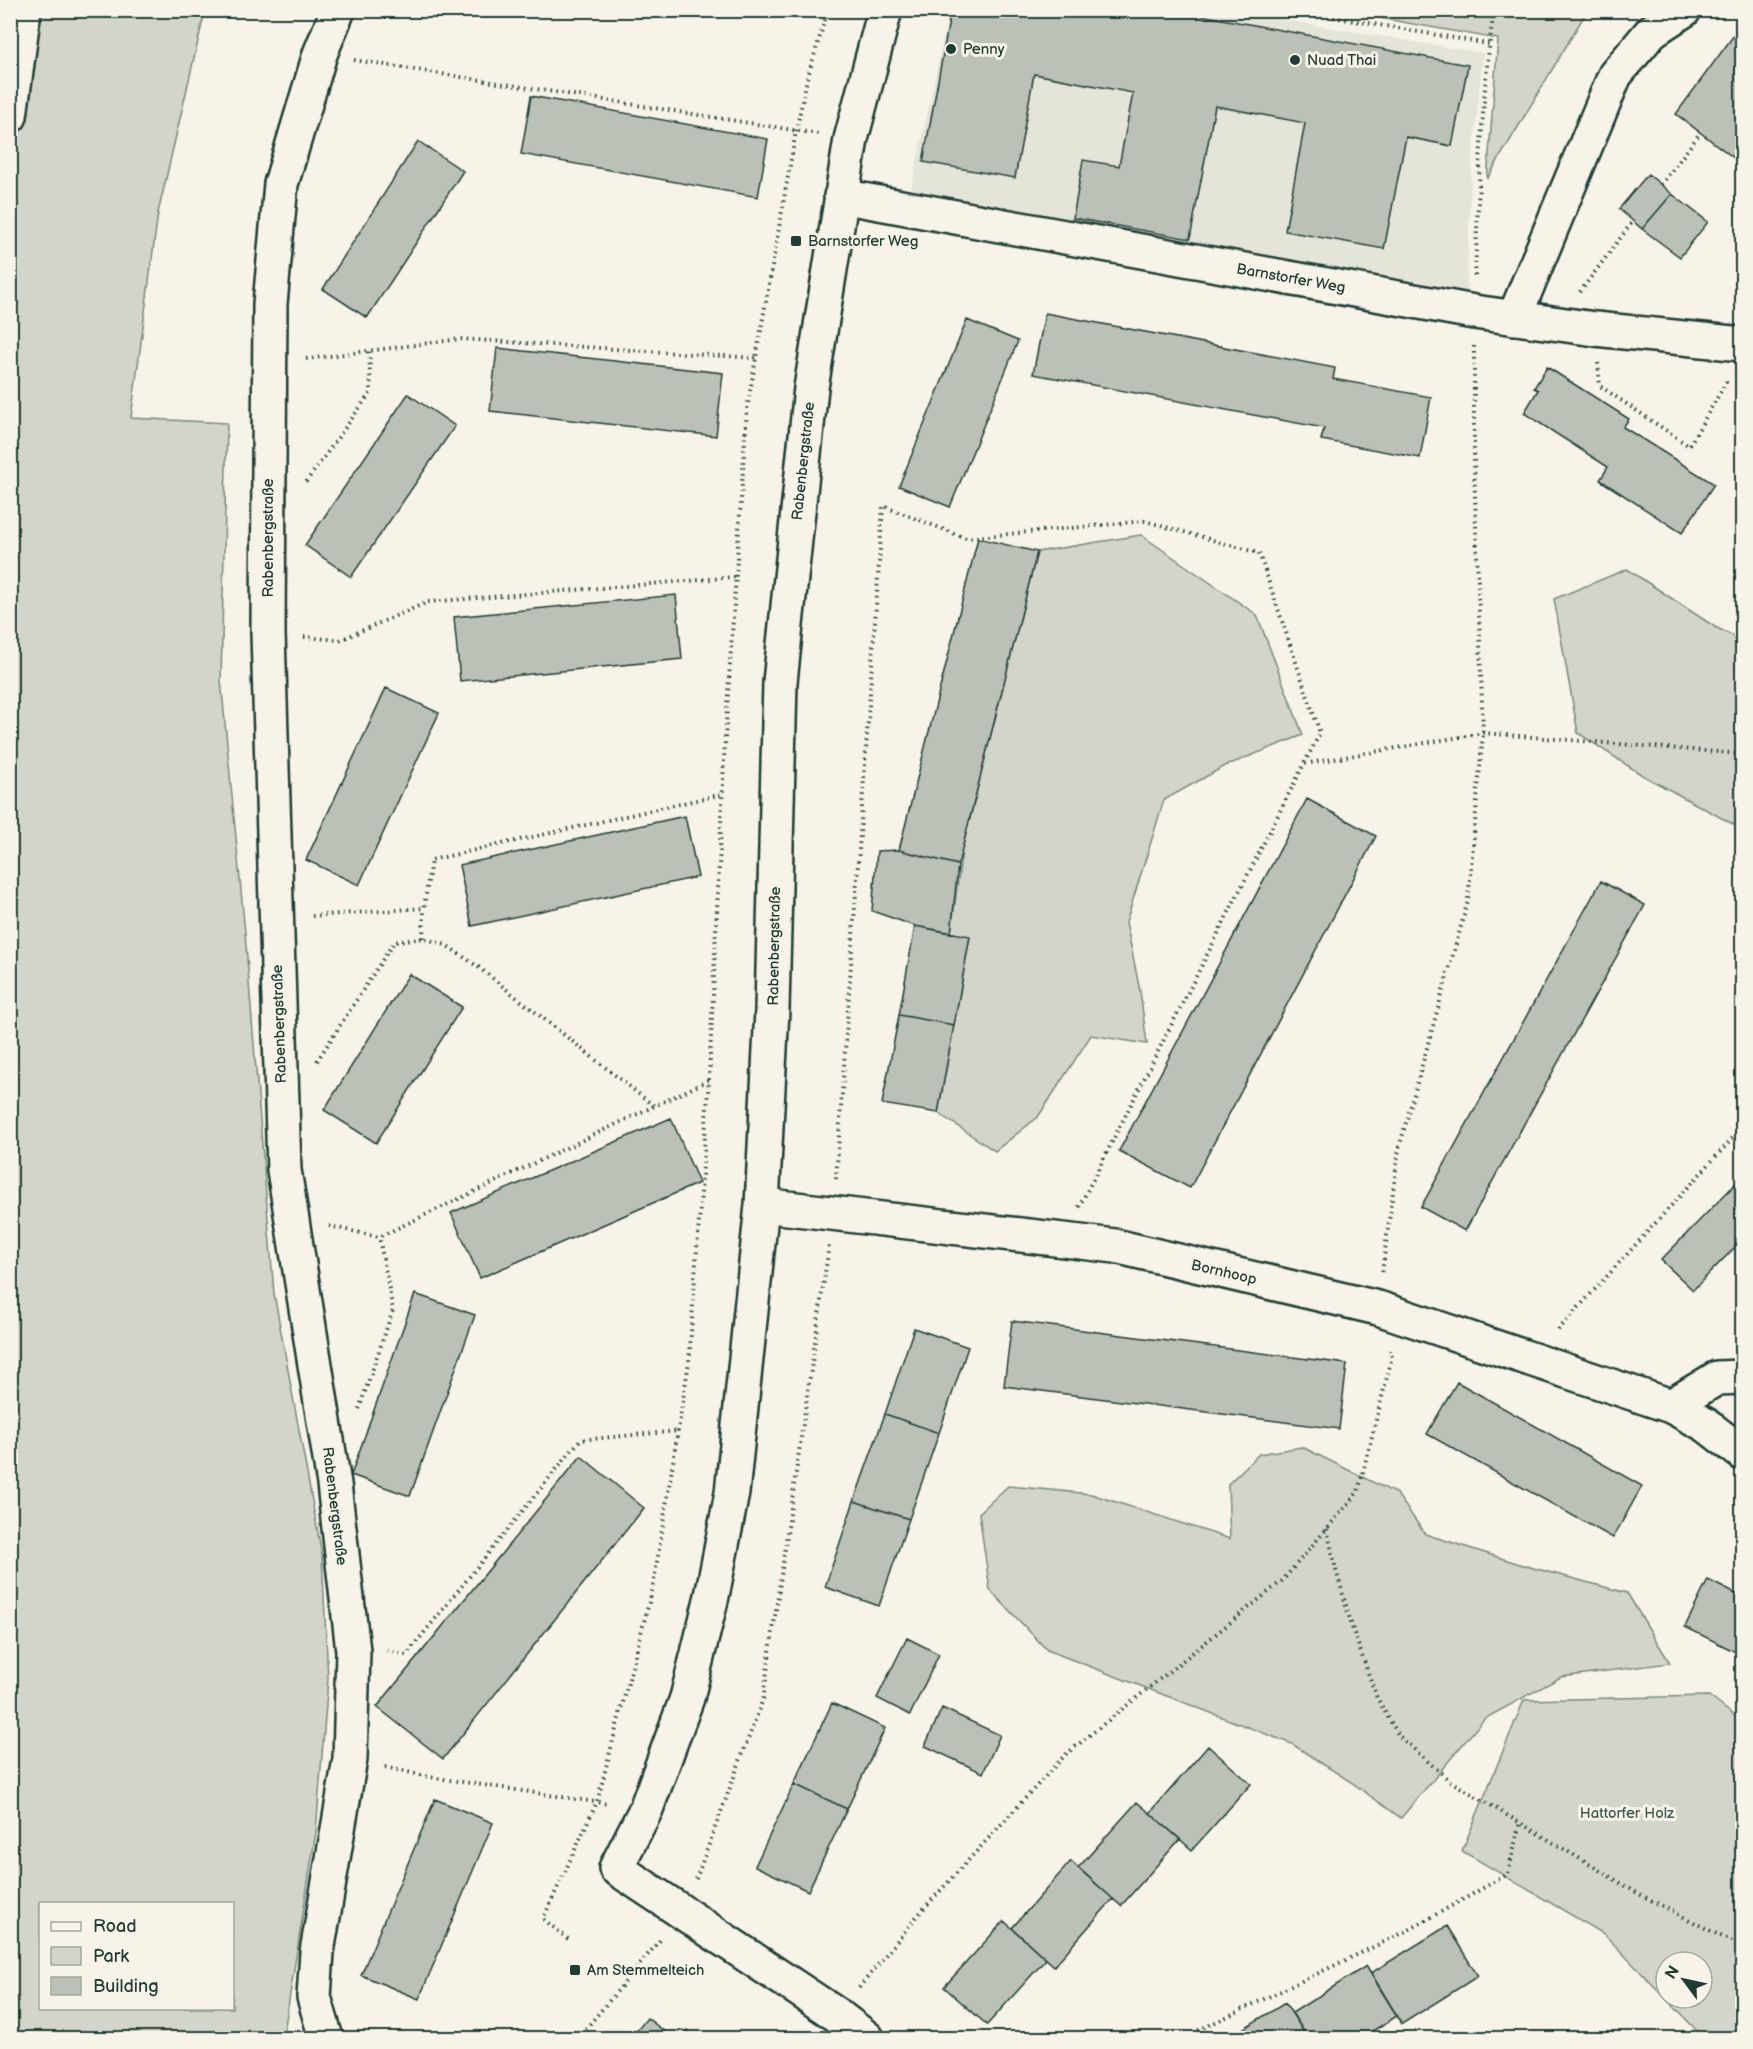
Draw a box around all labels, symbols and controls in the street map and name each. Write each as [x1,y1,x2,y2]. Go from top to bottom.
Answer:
place label: Penny [963,40,1005,59]
marker: Penny [944,42,958,56]
place label: Nuad Thai [1307,51,1376,70]
marker: Nuad Thai [1288,53,1302,67]
place label: Barnstorfer Weg [808,232,918,251]
marker: Barnstorfer Weg [789,234,803,248]
street label: Barnstorfer Weg [1235,260,1347,297]
street label: Rabenbergstraße [788,401,819,521]
street label: Rabenbergstraße [259,478,278,598]
street label: Rabenbergstraße [764,886,785,1006]
street label: Rabenbergstraße [268,964,291,1084]
street label: Bornhoop [1189,1256,1259,1289]
street label: Rabenbergstraße [318,1446,351,1566]
park label: Hattorfer Holz [1580,1804,1675,1823]
legend [39,1902,234,2010]
text: Road [93,1916,137,1937]
text: Park [93,1946,129,1967]
north arrow [1654,1950,1714,2010]
place label: Am Stemmelteich [587,1961,704,1980]
text: N [1661,1962,1684,1983]
marker: Am Stemmelteich [568,1963,582,1977]
text: Building [93,1976,159,1997]

